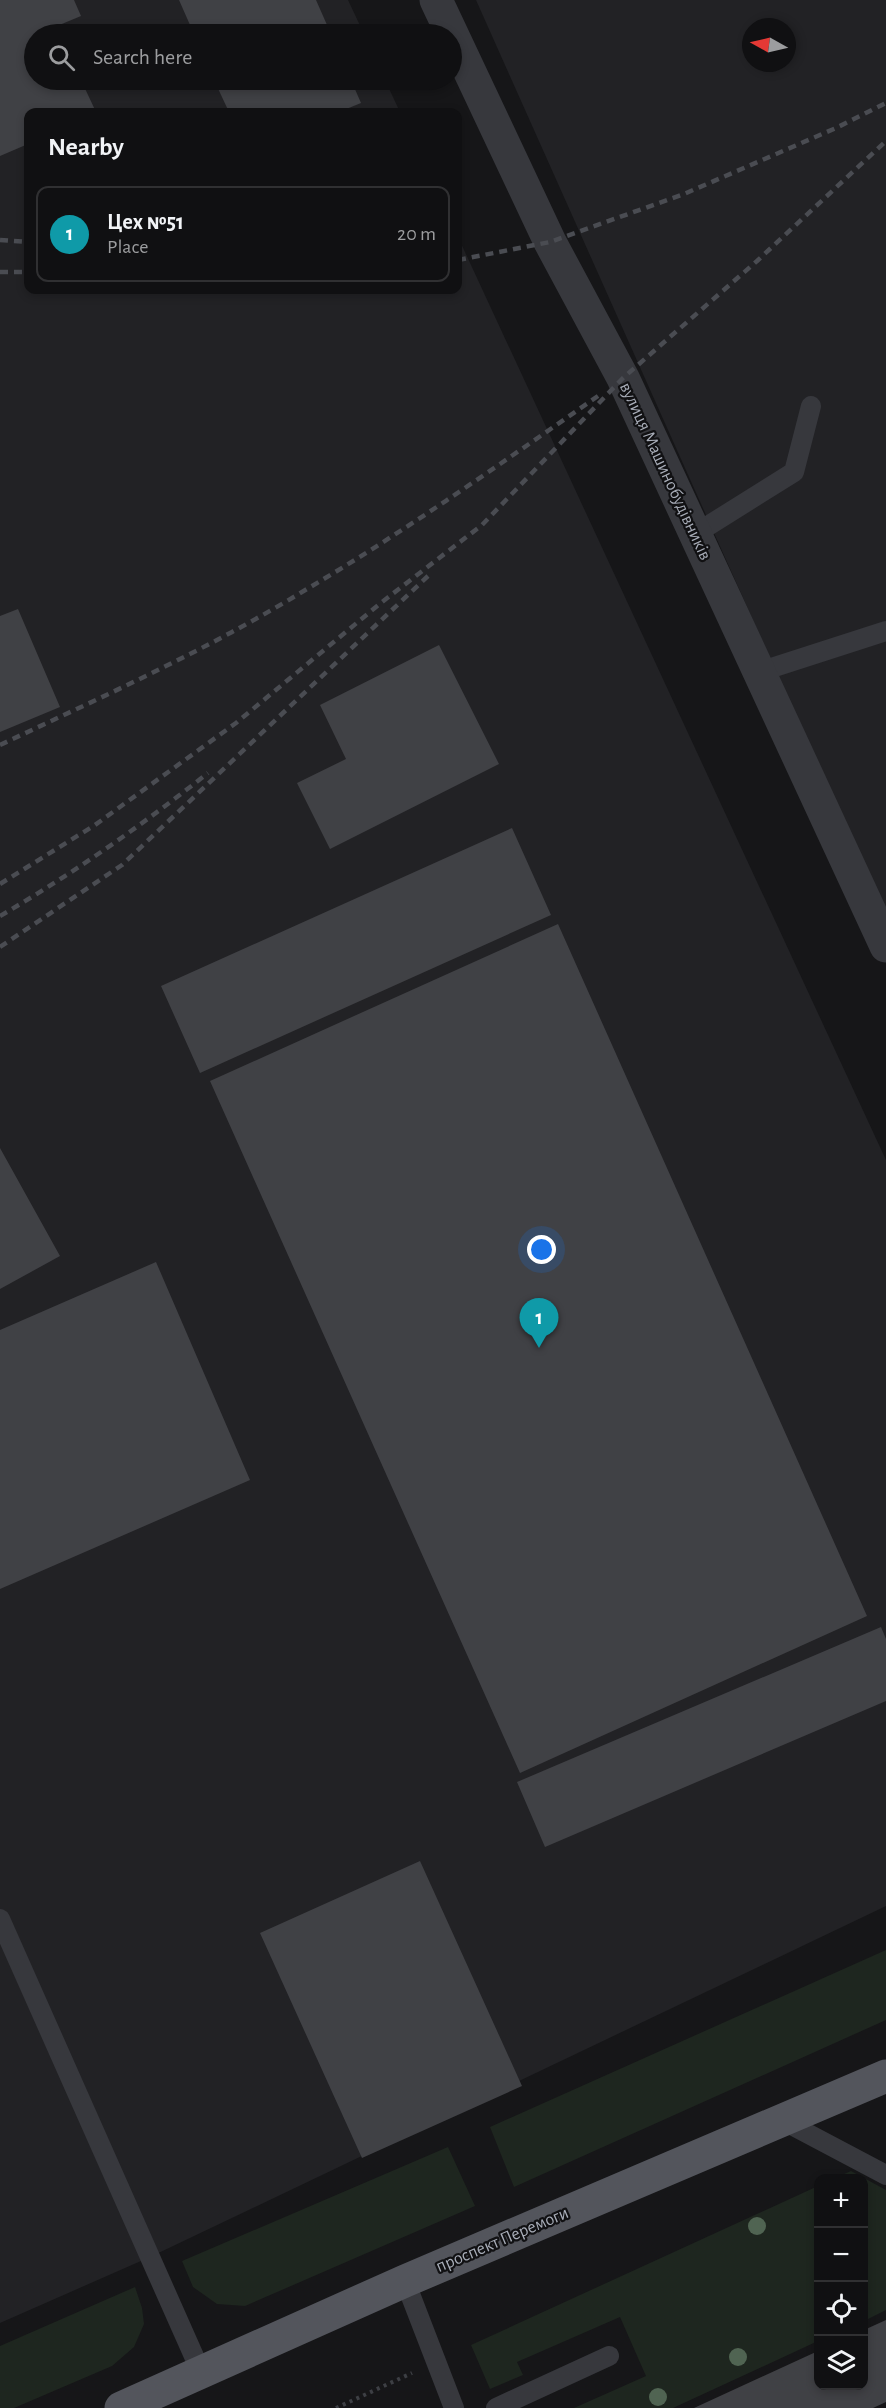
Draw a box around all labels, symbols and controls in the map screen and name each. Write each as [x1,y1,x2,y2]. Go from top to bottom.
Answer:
north arrow [742,18,796,72]
search box [24,24,462,90]
icon: search [45,41,78,74]
text: Search here [93,46,192,68]
text: Nearby [48,134,124,160]
text: Цех №51 [107,211,184,233]
text: 1 [66,224,73,244]
text: 20 m [397,224,436,244]
text: Place [107,237,148,257]
street label: вулиця Машинобудівників [616,379,715,563]
your location [527,1235,556,1264]
pin: 1 [520,1298,558,1348]
map controls [814,2174,868,2390]
button: + [814,2174,868,2228]
street label: проспект Перемоги [433,2204,571,2276]
button: − [814,2228,868,2282]
button: locate [814,2282,868,2336]
button: layers [814,2336,868,2390]

